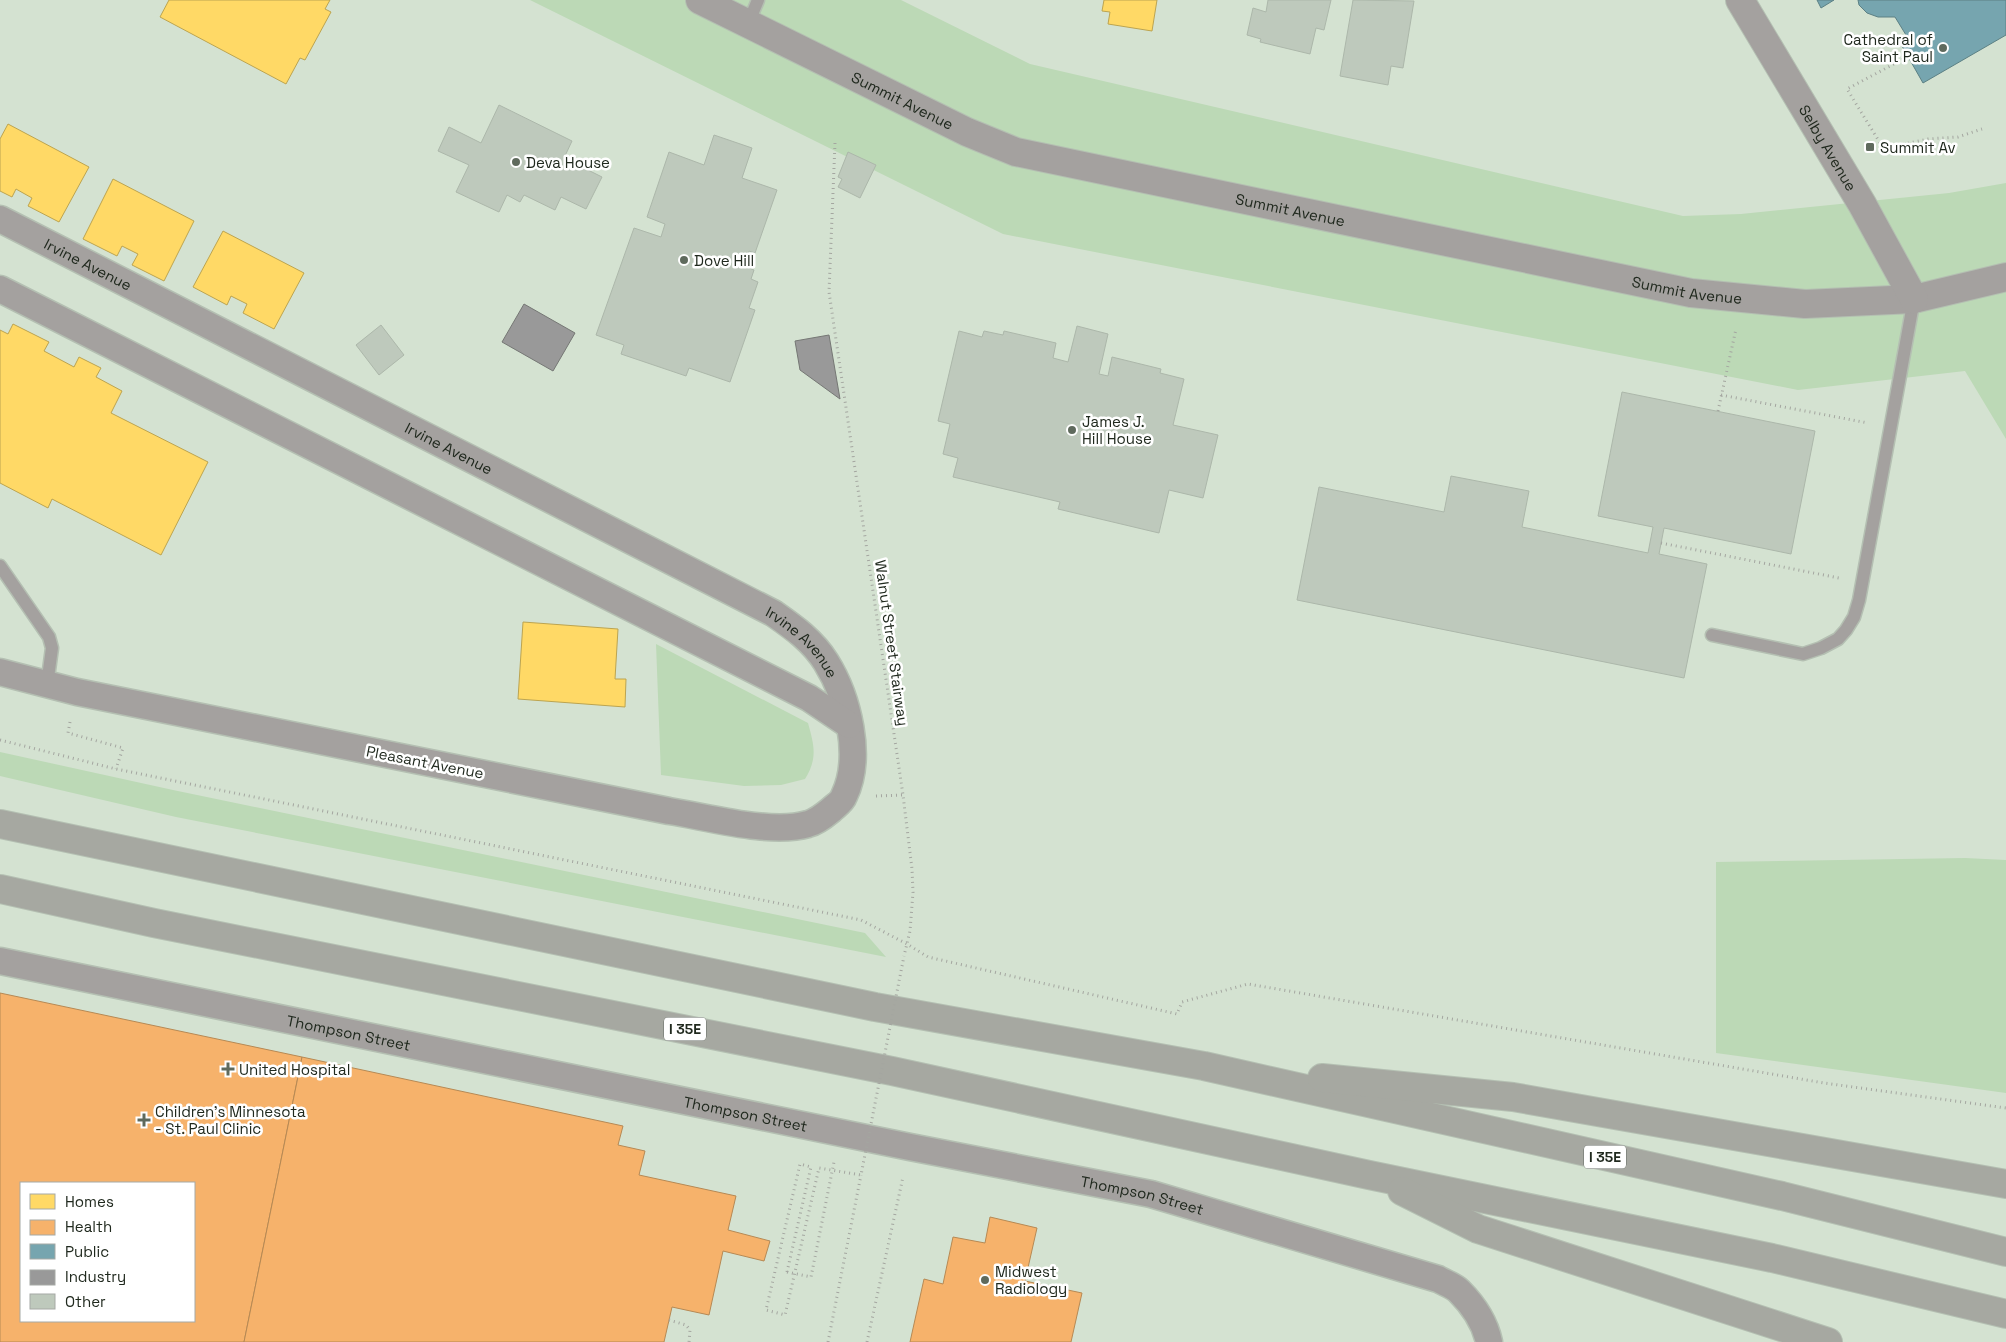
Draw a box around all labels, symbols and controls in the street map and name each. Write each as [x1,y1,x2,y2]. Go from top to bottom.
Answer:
place label: Cathedral of Saint Paul [1843,30,1933,66]
marker: Cathedral of Saint Paul [1937,42,1949,54]
street label: Summit Avenue [848,67,957,133]
street label: Selby Avenue [1795,101,1861,194]
place label: Summit Av [1880,138,1956,157]
marker: Summit Av [1864,141,1876,153]
place label: Deva House [526,153,610,172]
marker: Deva House [510,156,522,168]
street label: Summit Avenue [1234,189,1347,230]
street label: Irvine Avenue [41,234,135,294]
place label: Dove Hill [694,251,754,270]
marker: Dove Hill [678,254,690,266]
street label: Summit Avenue [1630,271,1743,307]
place label: James J. Hill House [1082,412,1152,448]
street label: Irvine Avenue [402,418,496,478]
marker: James J. Hill House [1066,424,1078,436]
street label: Walnut Street Stairway [871,559,913,727]
street label: Irvine Avenue [763,602,843,681]
street label: Pleasant Avenue [365,741,485,783]
street label: Thompson Street [285,1010,413,1054]
road number: I 35E [664,1018,706,1040]
place label: United Hospital [239,1060,350,1079]
marker: United Hospital [221,1062,235,1076]
street label: Thompson Street [682,1091,809,1135]
place label: Children's Minnesota - St. Paul Clinic [155,1102,306,1138]
marker: Children's Minnesota - St. Paul Clinic [137,1113,151,1127]
road number: I 35E [1584,1146,1626,1168]
street label: Thompson Street [1079,1171,1206,1219]
legend [20,1182,195,1322]
text: Homes [65,1192,114,1211]
text: Health [65,1217,112,1236]
text: Public [65,1242,109,1261]
place label: Midwest Radiology [995,1262,1067,1298]
text: Industry [65,1267,126,1286]
marker: Midwest Radiology [979,1274,991,1286]
text: Other [65,1292,106,1311]

